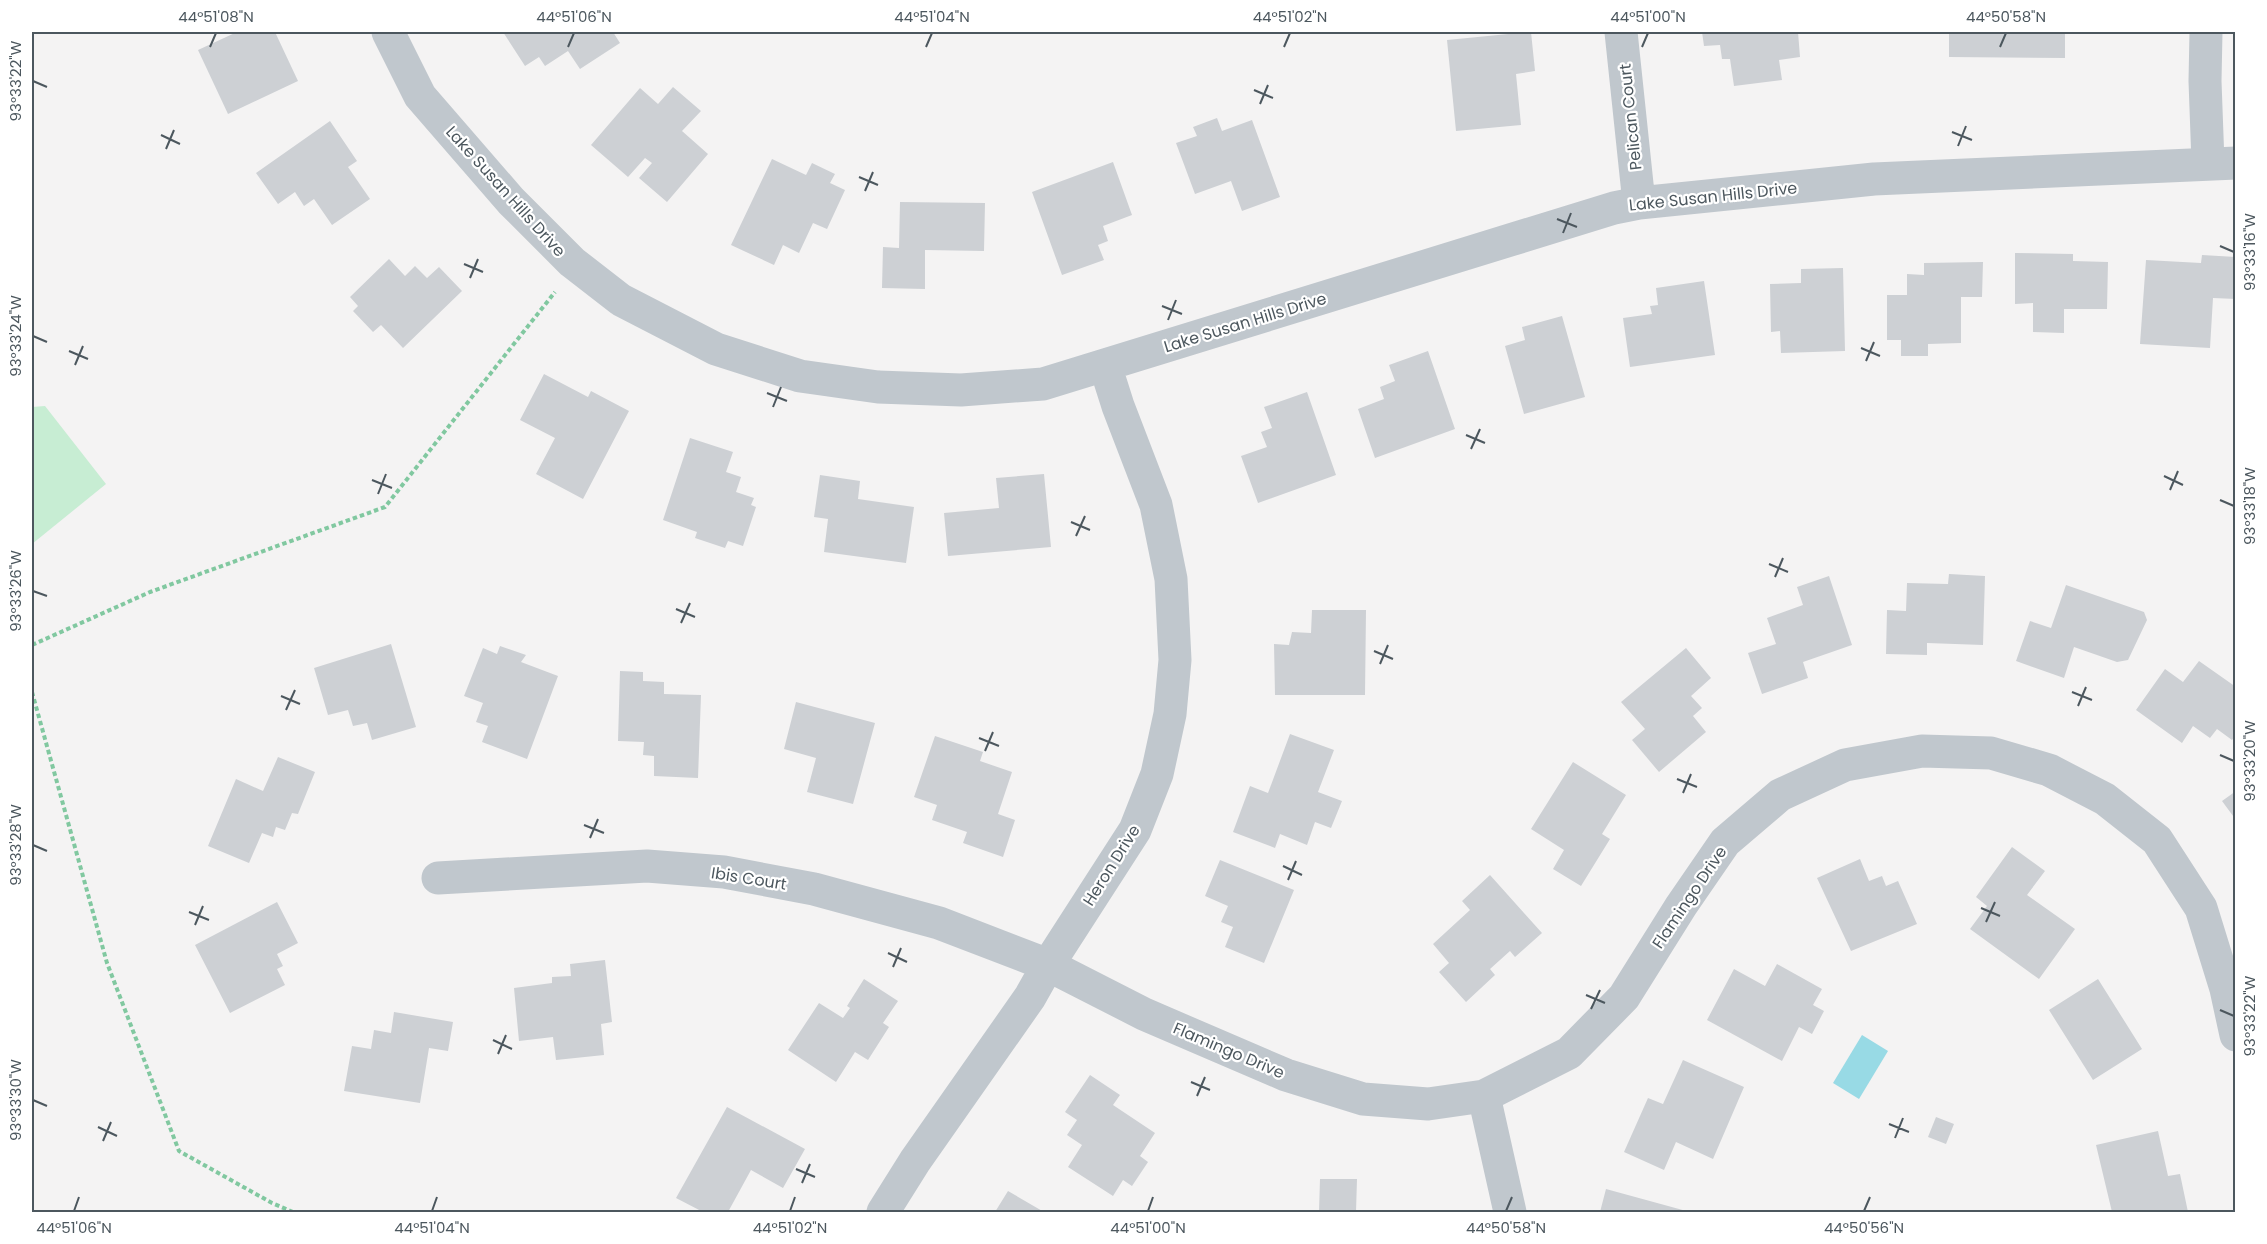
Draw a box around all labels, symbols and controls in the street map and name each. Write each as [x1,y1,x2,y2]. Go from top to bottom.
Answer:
text: 44°51'08"N [178,6,254,27]
text: 44°51'06"N [536,6,612,27]
text: 44°51'04"N [894,6,970,27]
text: 44°51'02"N [1253,6,1327,27]
text: 44°51'00"N [1610,6,1686,27]
text: 44°50'58"N [1966,6,2046,27]
text: 93°33'22"W [5,40,26,121]
street label: Pelican Court [1613,63,1648,171]
street label: Lake Susan Hills Drive [441,121,571,262]
street label: Lake Susan Hills Drive [1628,176,1798,217]
text: 93°33'16"W [2239,213,2260,291]
street label: Lake Susan Hills Drive [1161,287,1329,358]
text: 93°33'24"W [5,295,26,377]
text: 93°33'18"W [2239,467,2260,545]
text: 93°33'26"W [5,550,26,632]
text: 93°33'20"W [2239,720,2260,802]
text: 93°33'28"W [5,804,26,886]
street label: Heron Drive [1077,820,1146,910]
street label: Flamingo Drive [1647,841,1732,953]
street label: Ibis Court [710,861,788,896]
text: 93°33'22"W [2239,975,2260,1056]
street label: Flamingo Drive [1170,1017,1288,1084]
text: 93°33'30"W [5,1059,26,1141]
text: 44°51'06"N [36,1217,112,1238]
text: 44°51'04"N [394,1217,470,1238]
text: 44°51'02"N [753,1217,827,1238]
text: 44°51'00"N [1110,1217,1186,1238]
text: 44°50'58"N [1466,1217,1546,1238]
text: 44°50'56"N [1824,1217,1904,1238]

